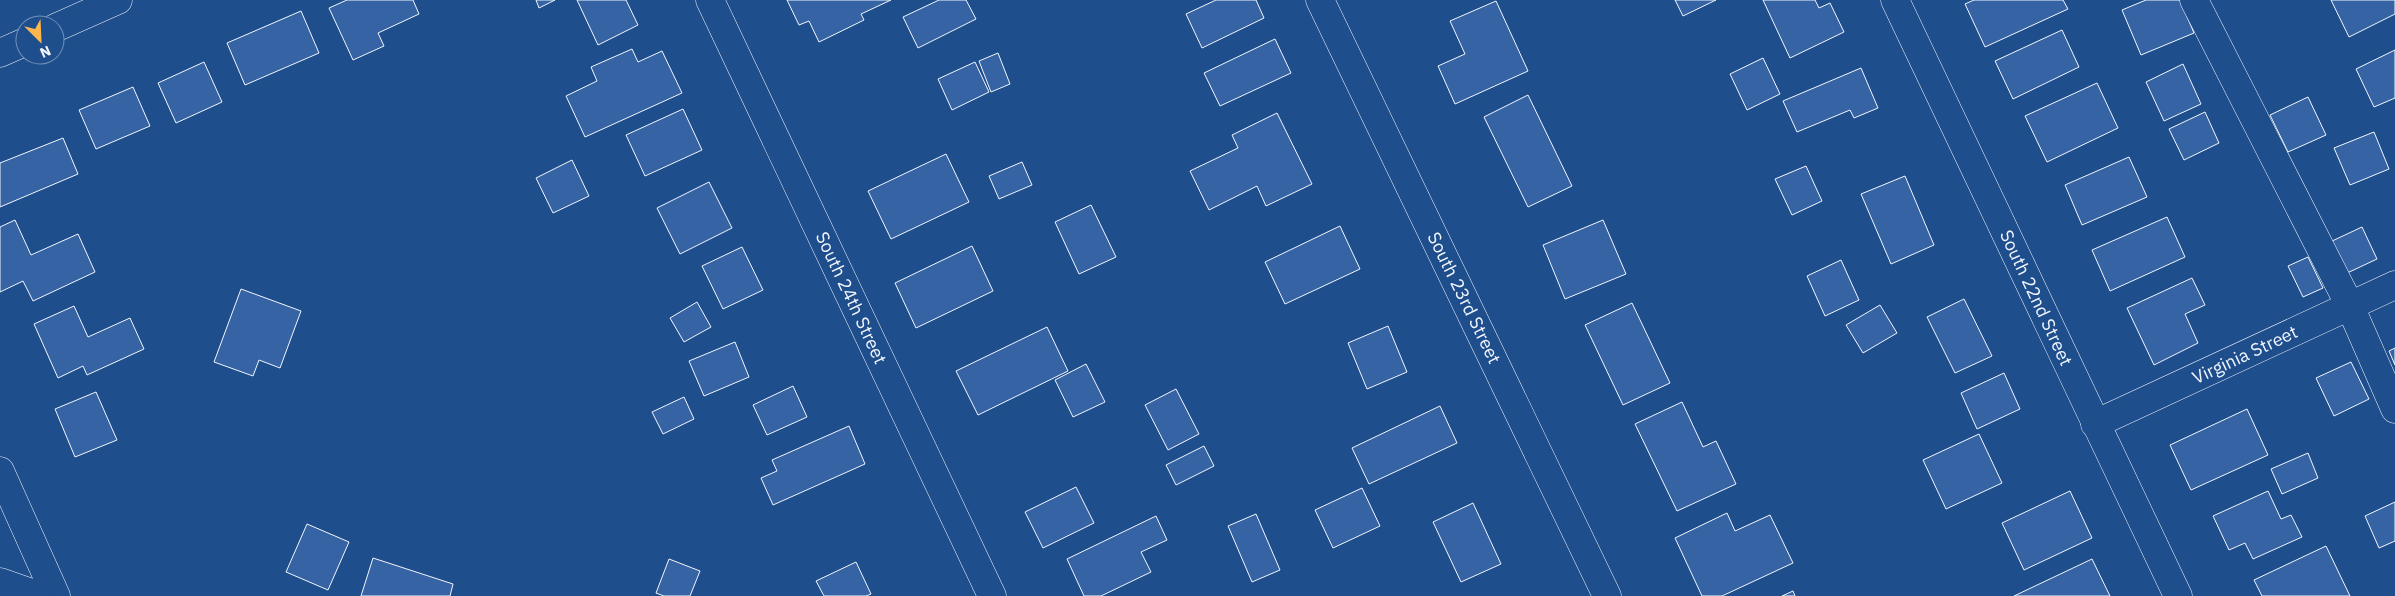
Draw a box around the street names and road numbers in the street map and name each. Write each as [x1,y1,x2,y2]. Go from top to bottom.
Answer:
street label: South 22nd Street [1995,226,2078,369]
street label: South 24th Street [811,228,892,368]
street label: South 23rd Street [1423,228,1506,367]
street label: Virginia Street [2188,320,2301,389]

